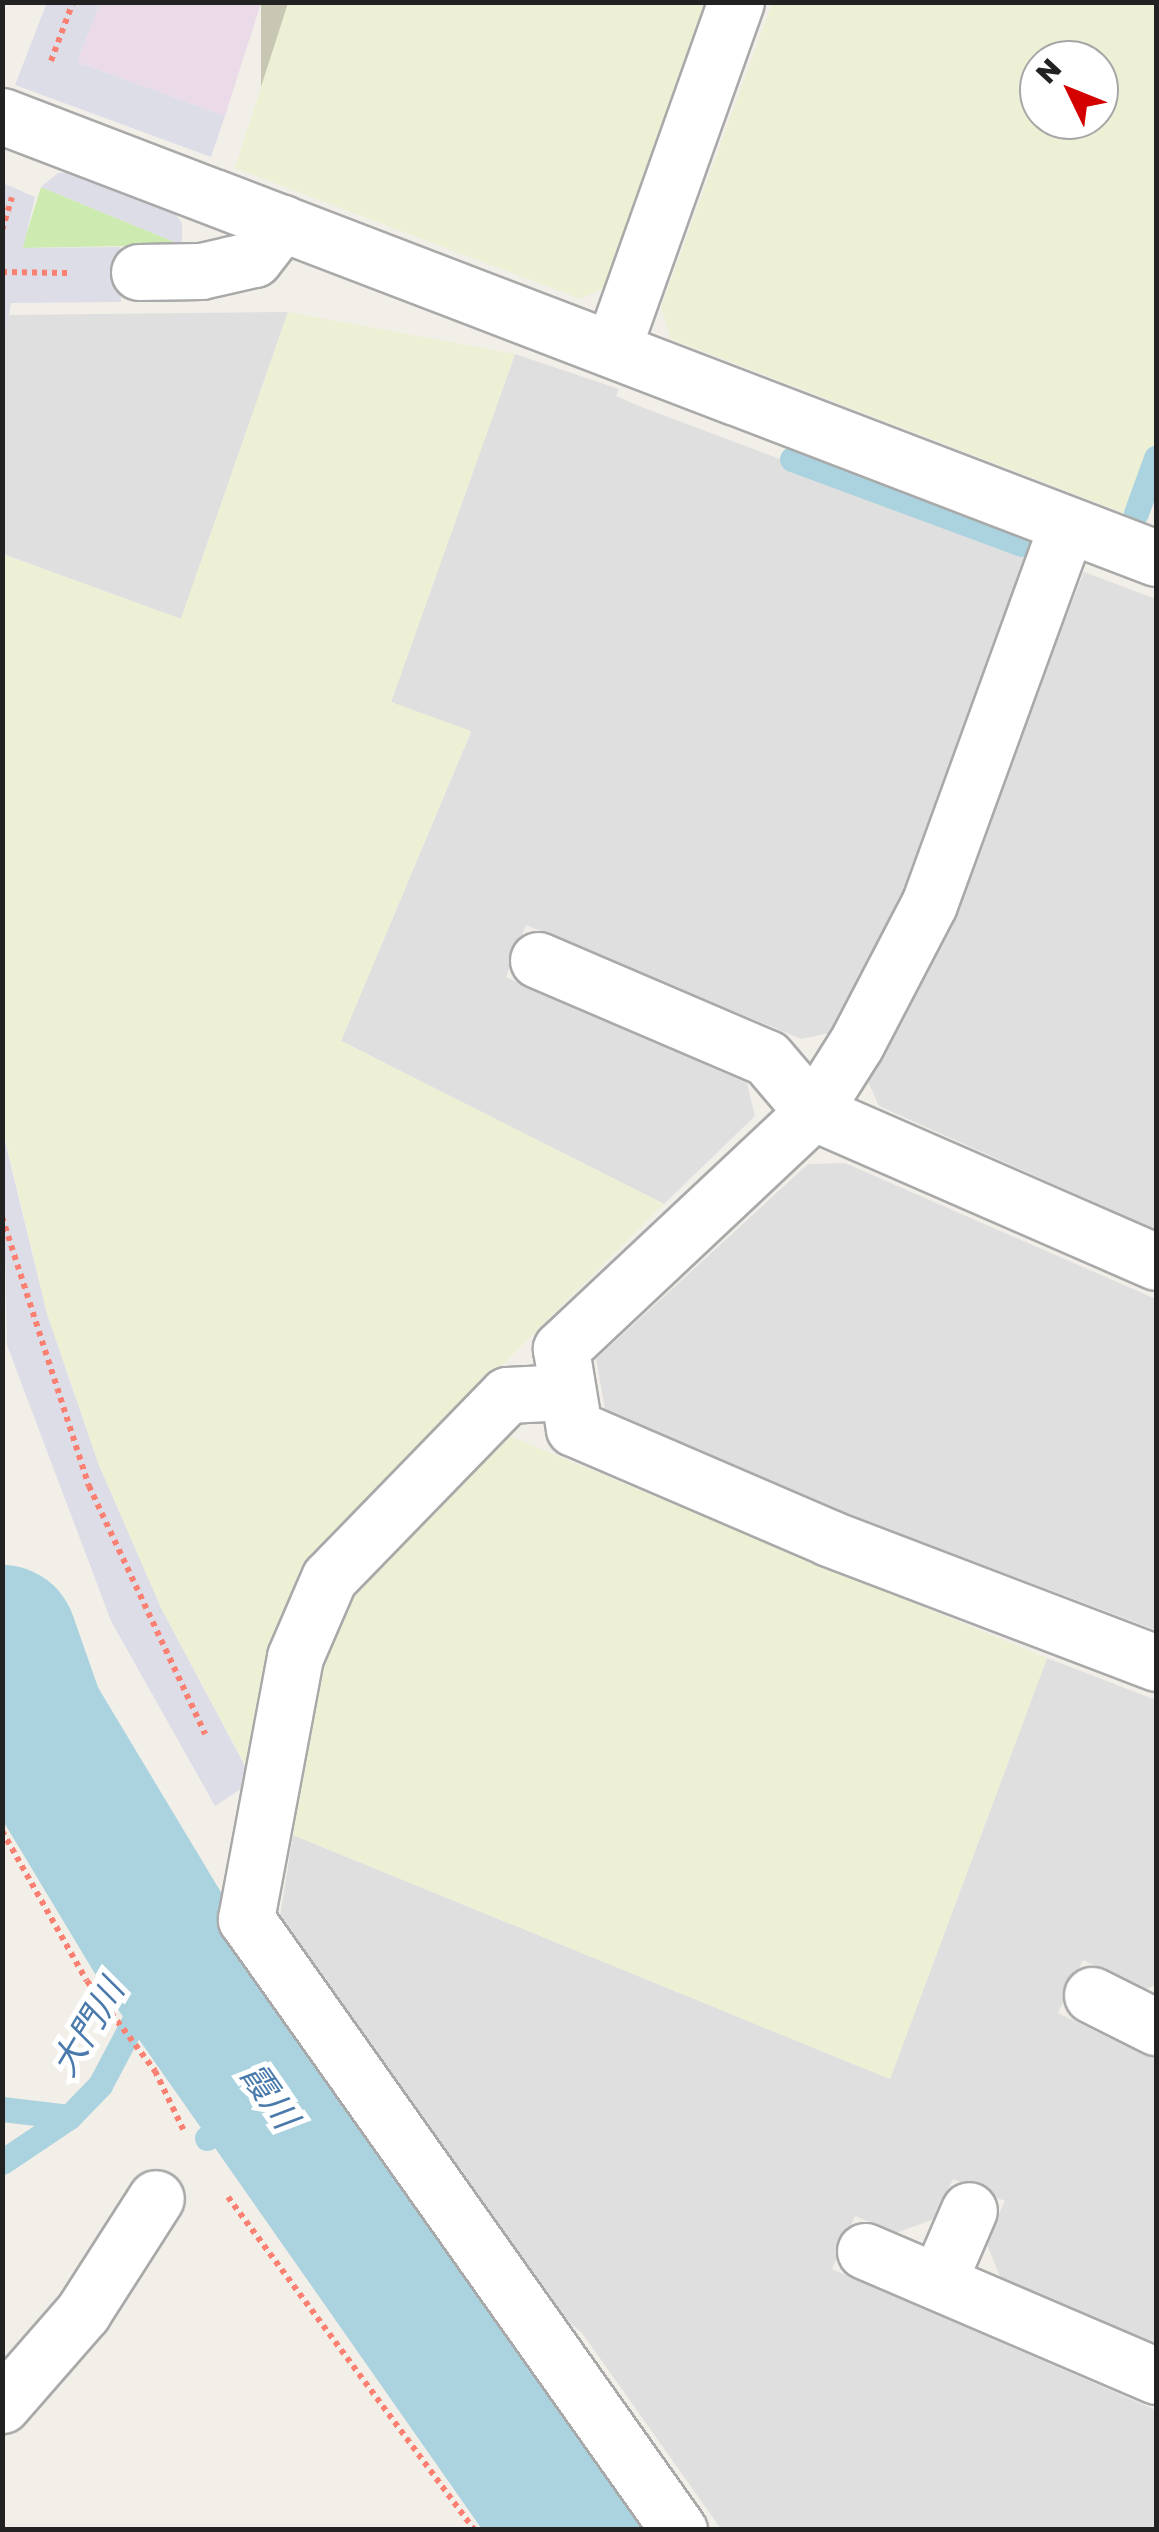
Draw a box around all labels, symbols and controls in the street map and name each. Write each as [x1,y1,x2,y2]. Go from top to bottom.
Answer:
north arrow [1019,40,1119,140]
text: N [1029,52,1067,90]
water label: 大門川 [42,1971,132,2083]
water label: 霞川 [233,2054,307,2136]

